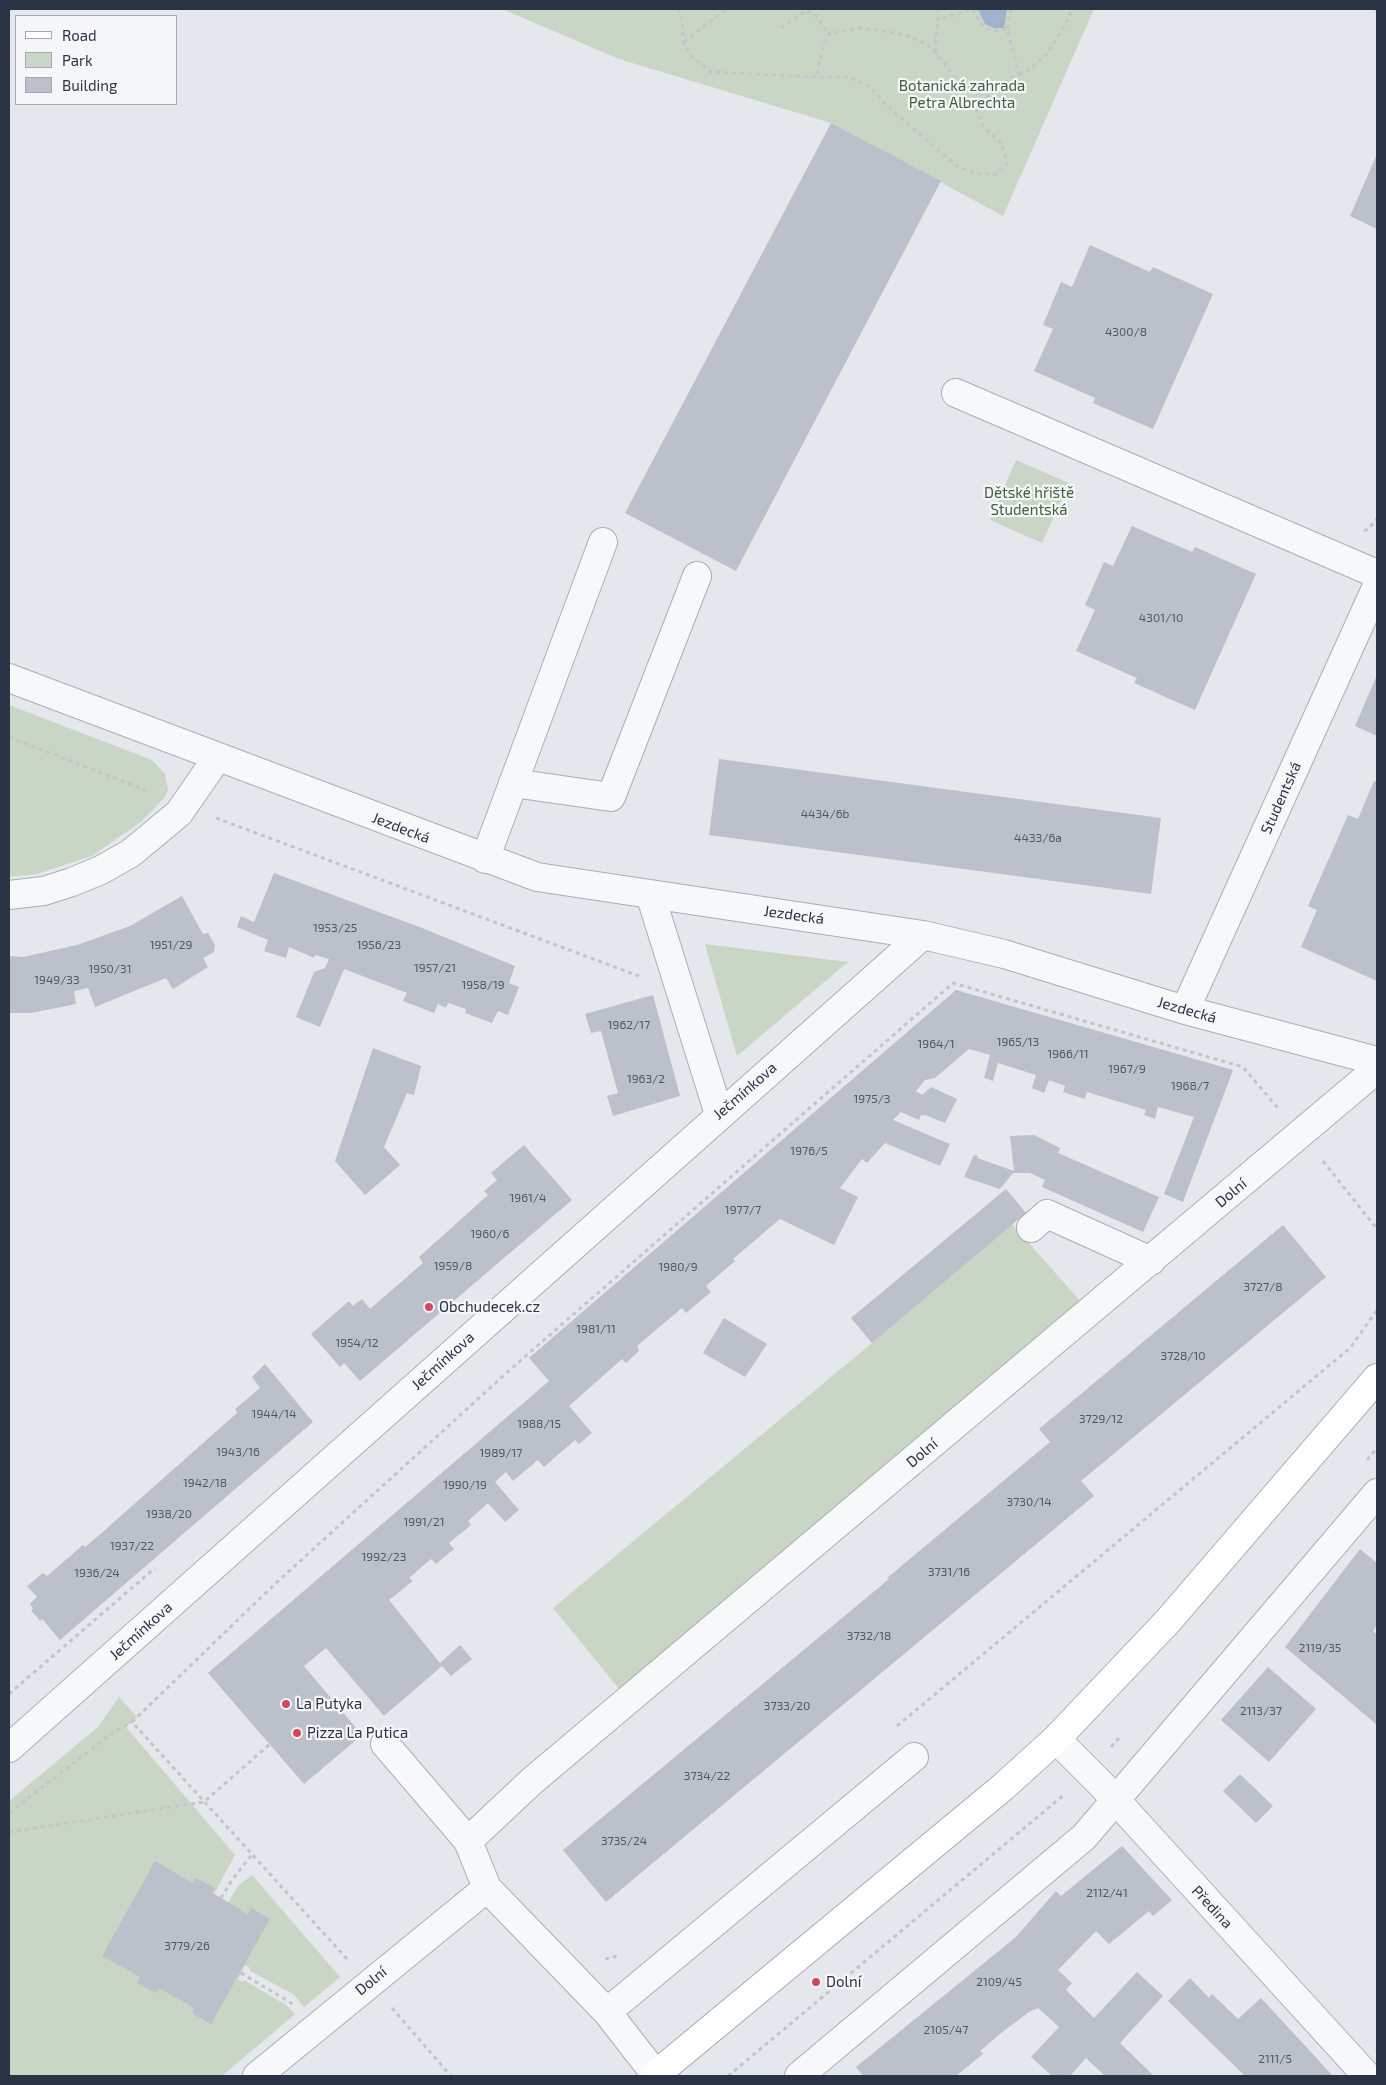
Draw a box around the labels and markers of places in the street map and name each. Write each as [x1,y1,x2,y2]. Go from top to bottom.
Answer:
place label: Obchudecek.cz [439,1298,540,1316]
marker: Obchudecek.cz [423,1301,435,1313]
place label: La Putyka [296,1695,362,1713]
marker: La Putyka [280,1698,292,1710]
place label: Pizza La Putica [307,1724,408,1742]
marker: Pizza La Putica [291,1727,303,1739]
place label: Dolní [826,1973,861,1991]
marker: Dolní [810,1976,822,1988]

